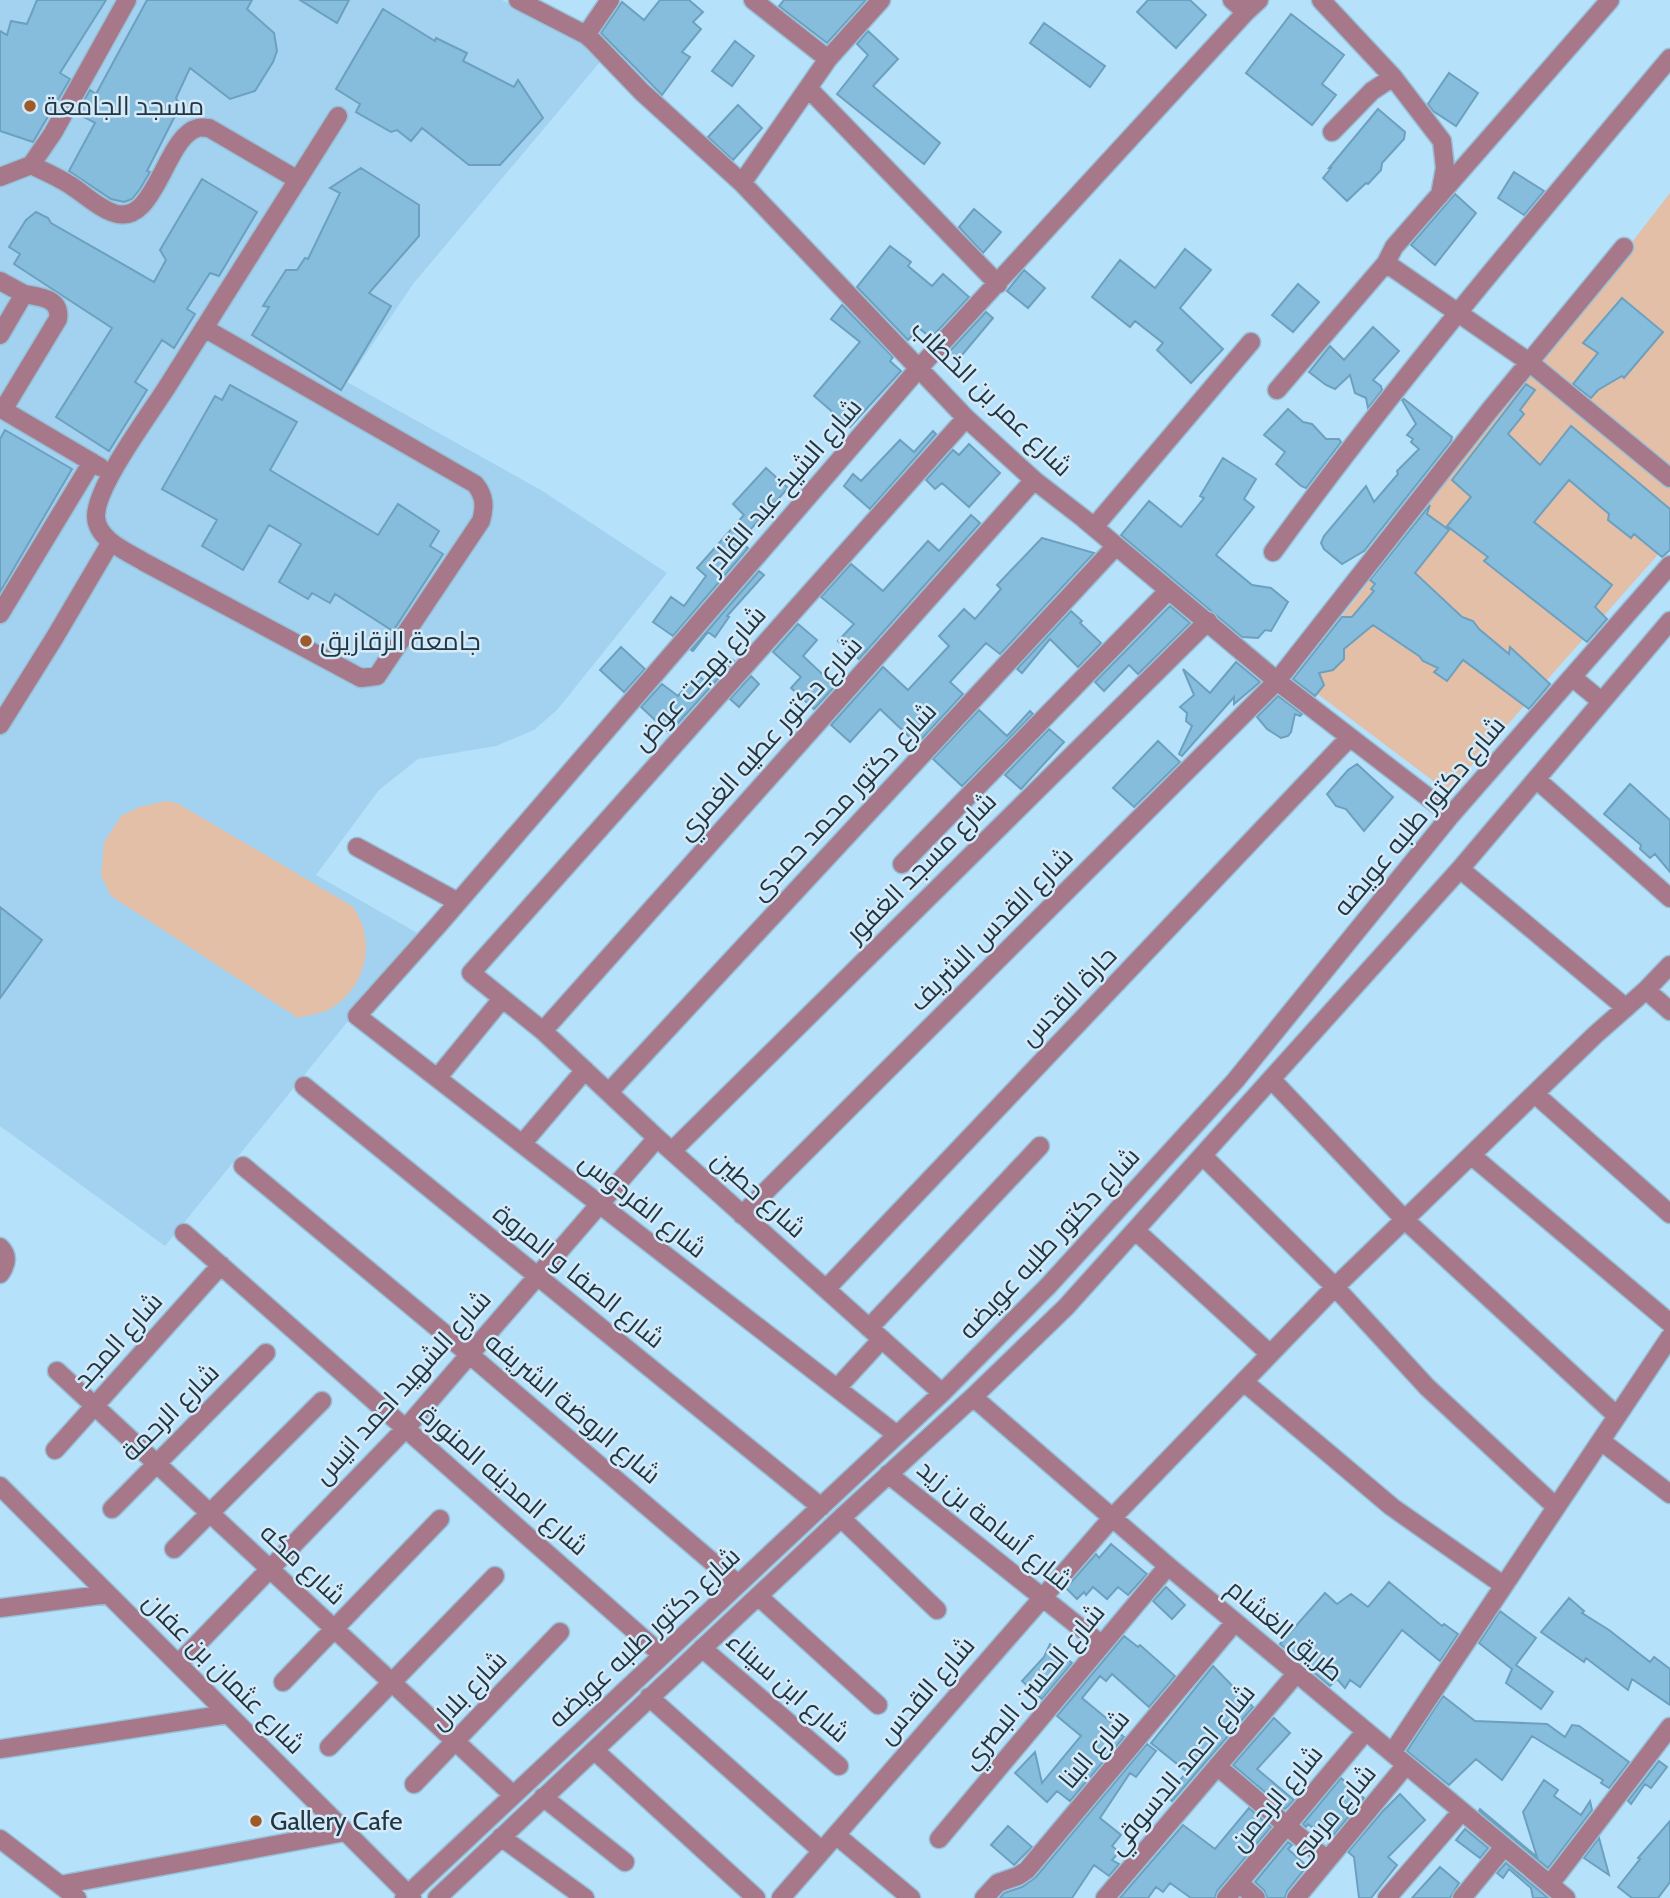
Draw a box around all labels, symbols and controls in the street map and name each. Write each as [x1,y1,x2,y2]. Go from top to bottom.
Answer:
place label: مسجد الجامعة [44,90,204,122]
marker: مسجد الجامعة [22,98,38,114]
street label: شارع عمر بن الخطاب [904,313,1079,484]
street label: شارع الشيخ عبد القادر [696,391,869,583]
street label: شارع بهجت عوض [625,599,773,758]
place label: جامعة الزقازيق [320,625,481,657]
street label: شارع دكتور عطيه الغمري [669,630,872,849]
marker: جامعة الزقازيق [298,633,314,649]
street label: شارع دكتور محمد حمدى [743,695,944,907]
street label: شارع دكتور طلبه عويضه [1326,710,1513,923]
street label: شارع مسجد الغفور [838,785,1004,951]
street label: شارع القدس الشريف [902,840,1080,1018]
street label: حارة القدس [1013,940,1123,1052]
street label: شارع دكتور طلبه عويضه [952,1140,1147,1346]
street label: شارع حطين [705,1143,813,1245]
street label: شارع الفردوس [572,1145,713,1265]
street label: شارع الصفا و المروة [486,1197,671,1356]
street label: شارع الشهيد احمد انيس [306,1283,498,1491]
street label: شارع المجد [67,1286,170,1395]
street label: شارع الروضة الشريفه [478,1325,667,1491]
street label: شارع الرحمة [114,1356,226,1468]
street label: شارع المدينه المنورة [412,1398,595,1563]
street label: شارع أسامة بن زيد [910,1452,1080,1598]
street label: شارع مكه [253,1516,352,1612]
street label: شارع دكتور طلبه عويضه [541,1540,747,1735]
street label: طريق الغشام [1219,1572,1350,1690]
street label: شارع عثمان بن عفان [136,1585,312,1761]
street label: شارع الحسن البصري [954,1597,1115,1778]
street label: شارع ابن سيناء [719,1625,856,1750]
street label: شارع القدس [871,1630,982,1751]
street label: شارع بلال [422,1644,514,1737]
street label: شارع احمد الدسوقي [1100,1677,1266,1864]
street label: شارع البنا [1052,1703,1137,1796]
street label: شارع الرحمن [1223,1739,1330,1858]
street label: شارع مرسى [1279,1758,1383,1873]
place label: Gallery Cafe [270,1805,403,1837]
marker: Gallery Cafe [248,1813,264,1829]

